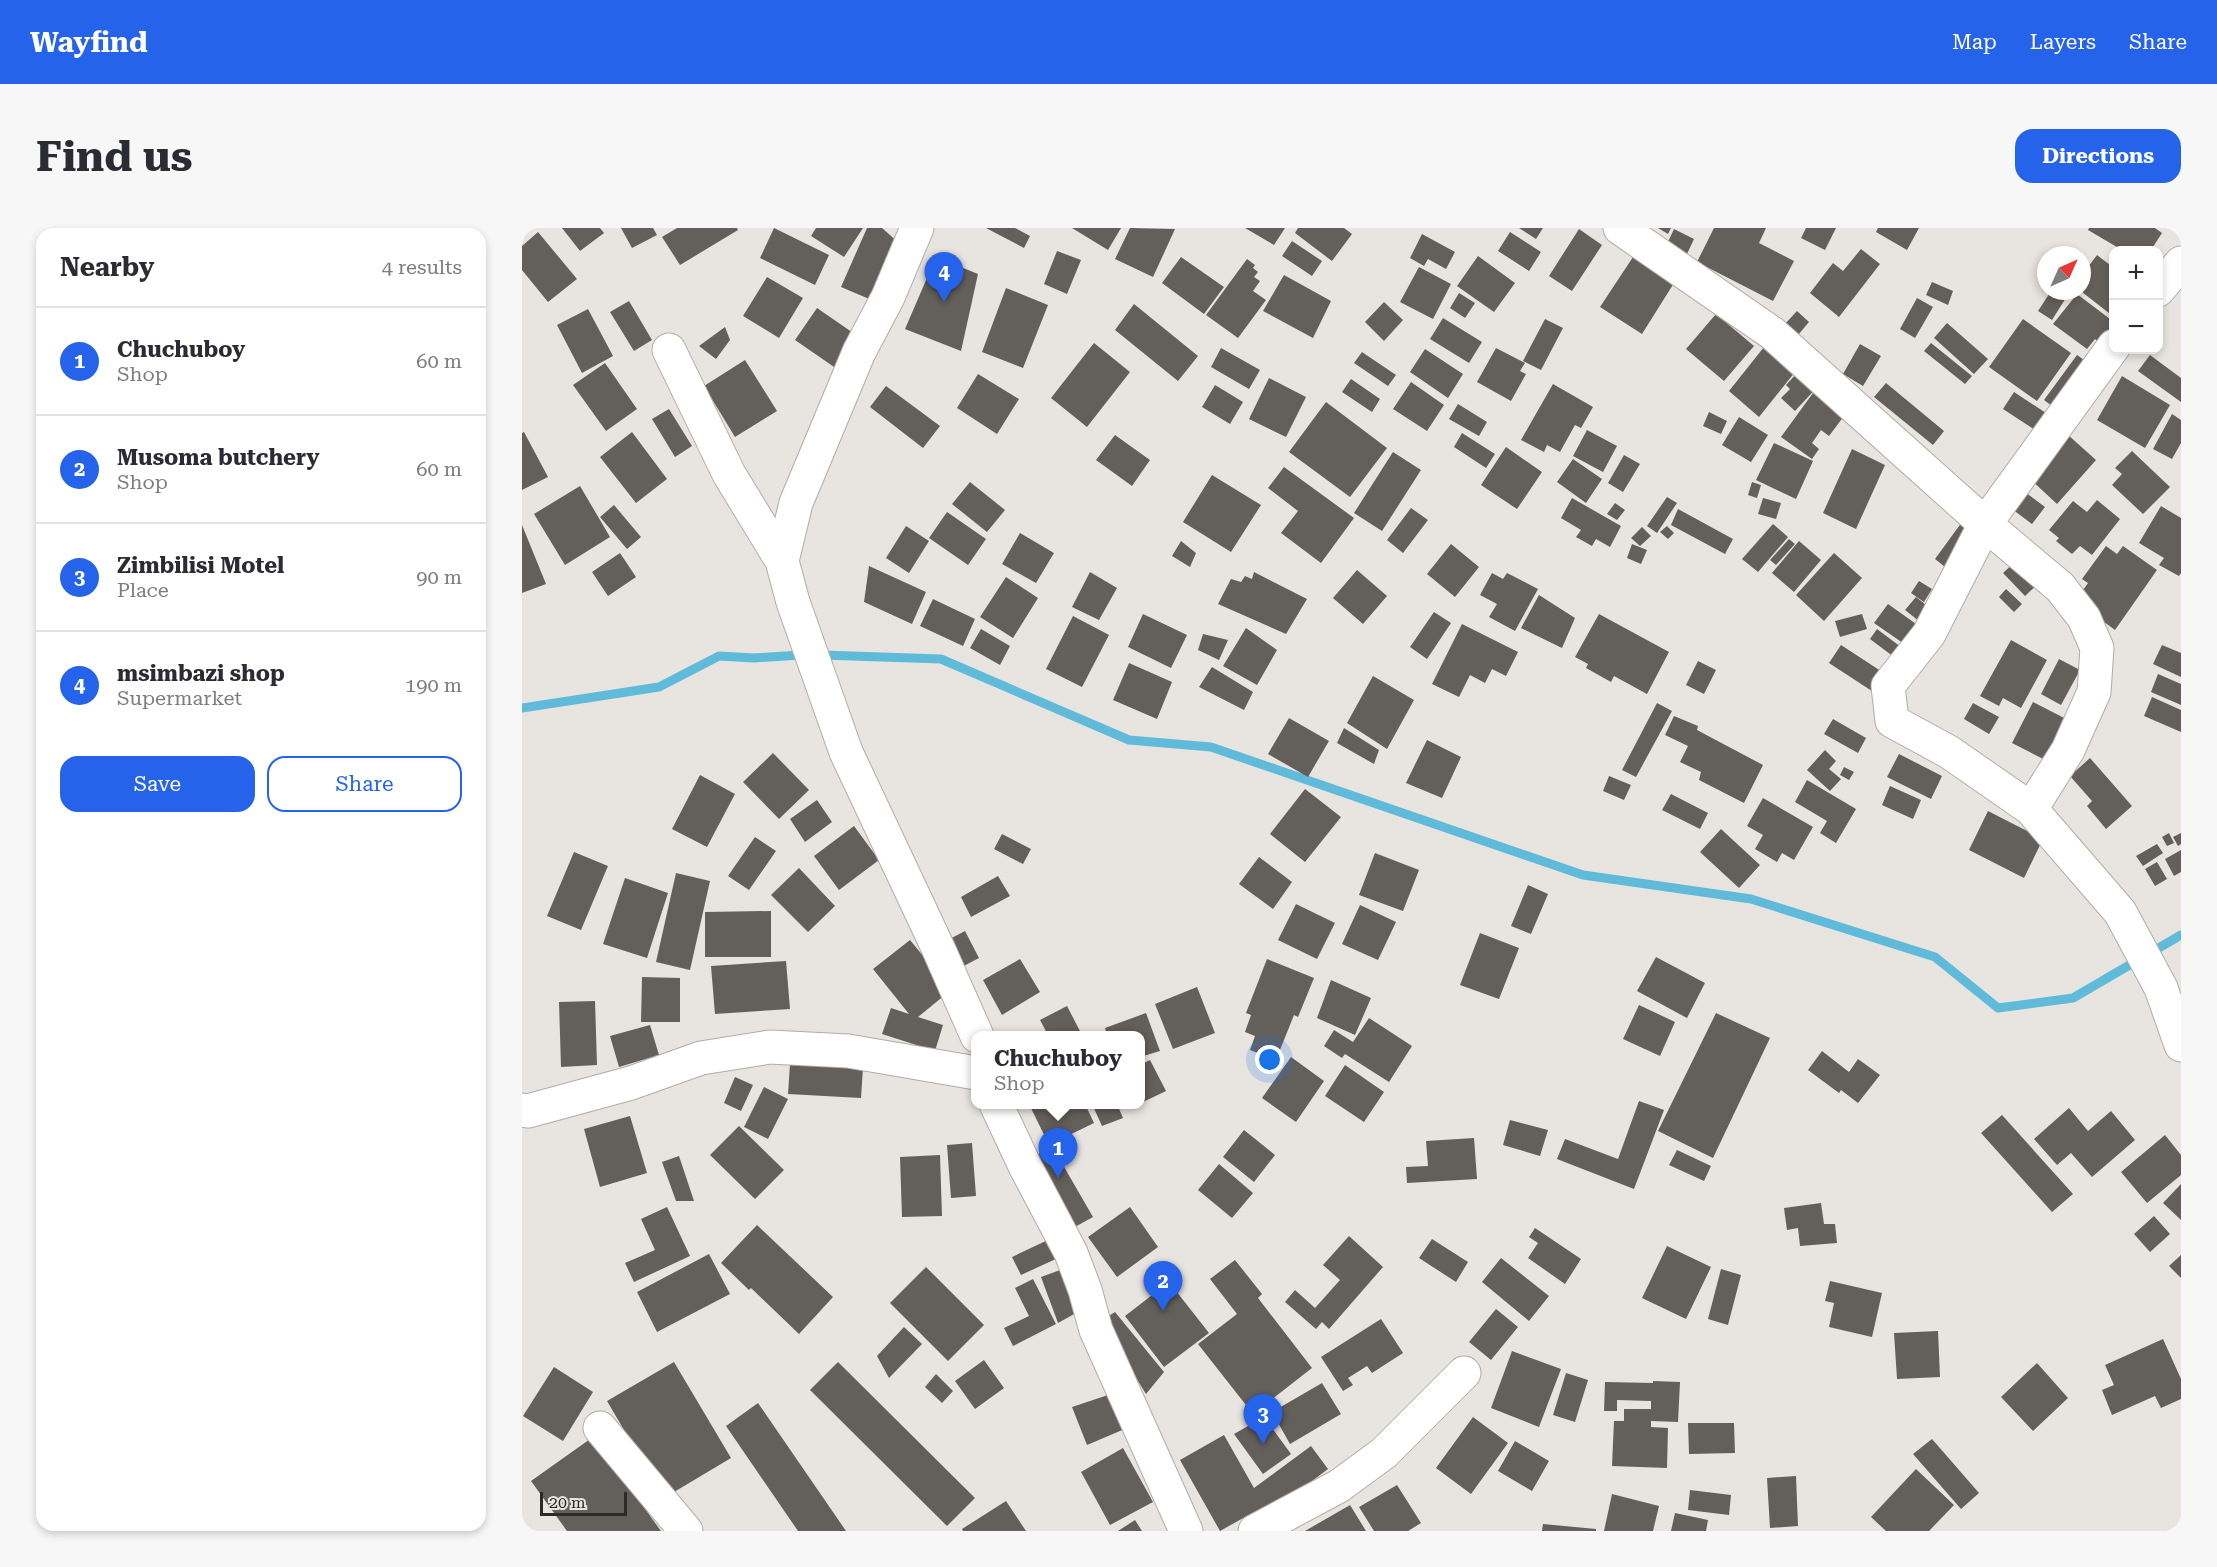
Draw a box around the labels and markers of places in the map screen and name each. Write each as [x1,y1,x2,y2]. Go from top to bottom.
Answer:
pin: 4 [924,253,964,302]
pin: 1 [1038,1128,1078,1178]
pin: 2 [1144,1262,1182,1311]
pin: 3 [1244,1394,1282,1444]

